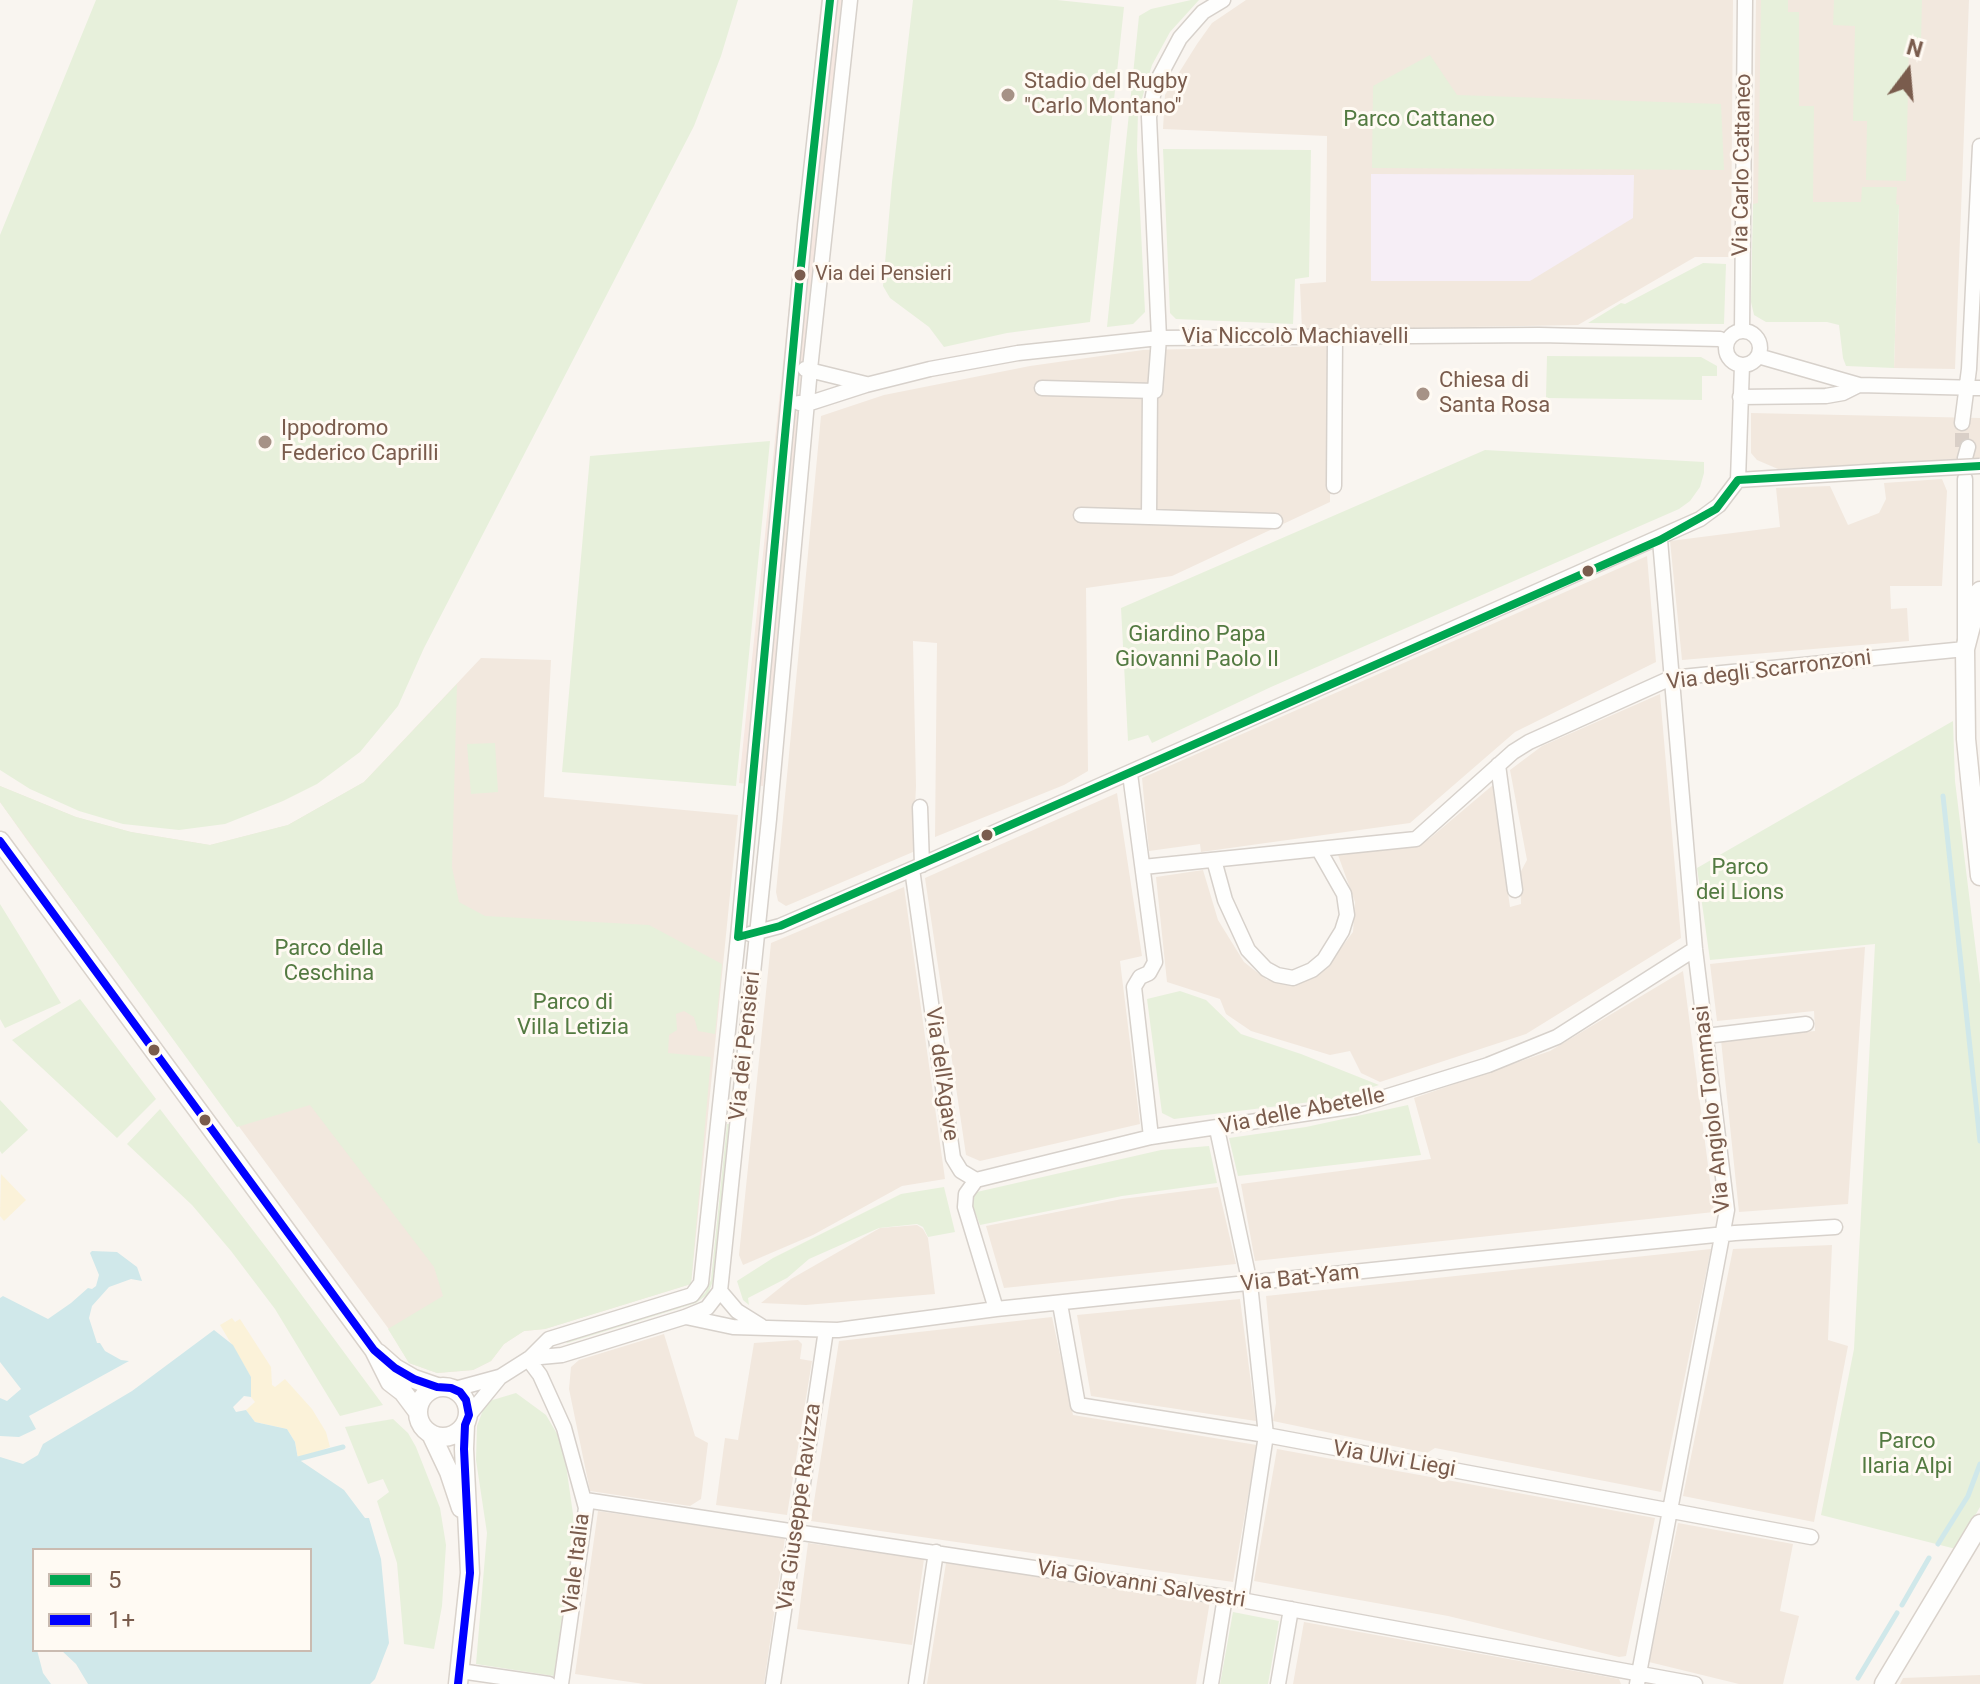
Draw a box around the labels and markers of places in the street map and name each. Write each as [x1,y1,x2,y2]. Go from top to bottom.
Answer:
place label: Stadio del Rugby "Carlo Montano" [1024,69,1188,120]
marker: Stadio del Rugby "Carlo Montano" [999,86,1017,104]
place label: Via dei Pensieri [815,263,952,287]
marker: Via dei Pensieri [792,267,808,283]
place label: Chiesa di Santa Rosa [1439,368,1550,420]
marker: Chiesa di Santa Rosa [1414,385,1432,403]
place label: Ippodromo Federico Caprilli [281,416,438,468]
marker: Ippodromo Federico Caprilli [256,433,274,451]
unlabelled marker [1580,563,1596,579]
unlabelled marker [979,827,995,843]
unlabelled marker [146,1042,162,1058]
unlabelled marker [197,1112,213,1128]

